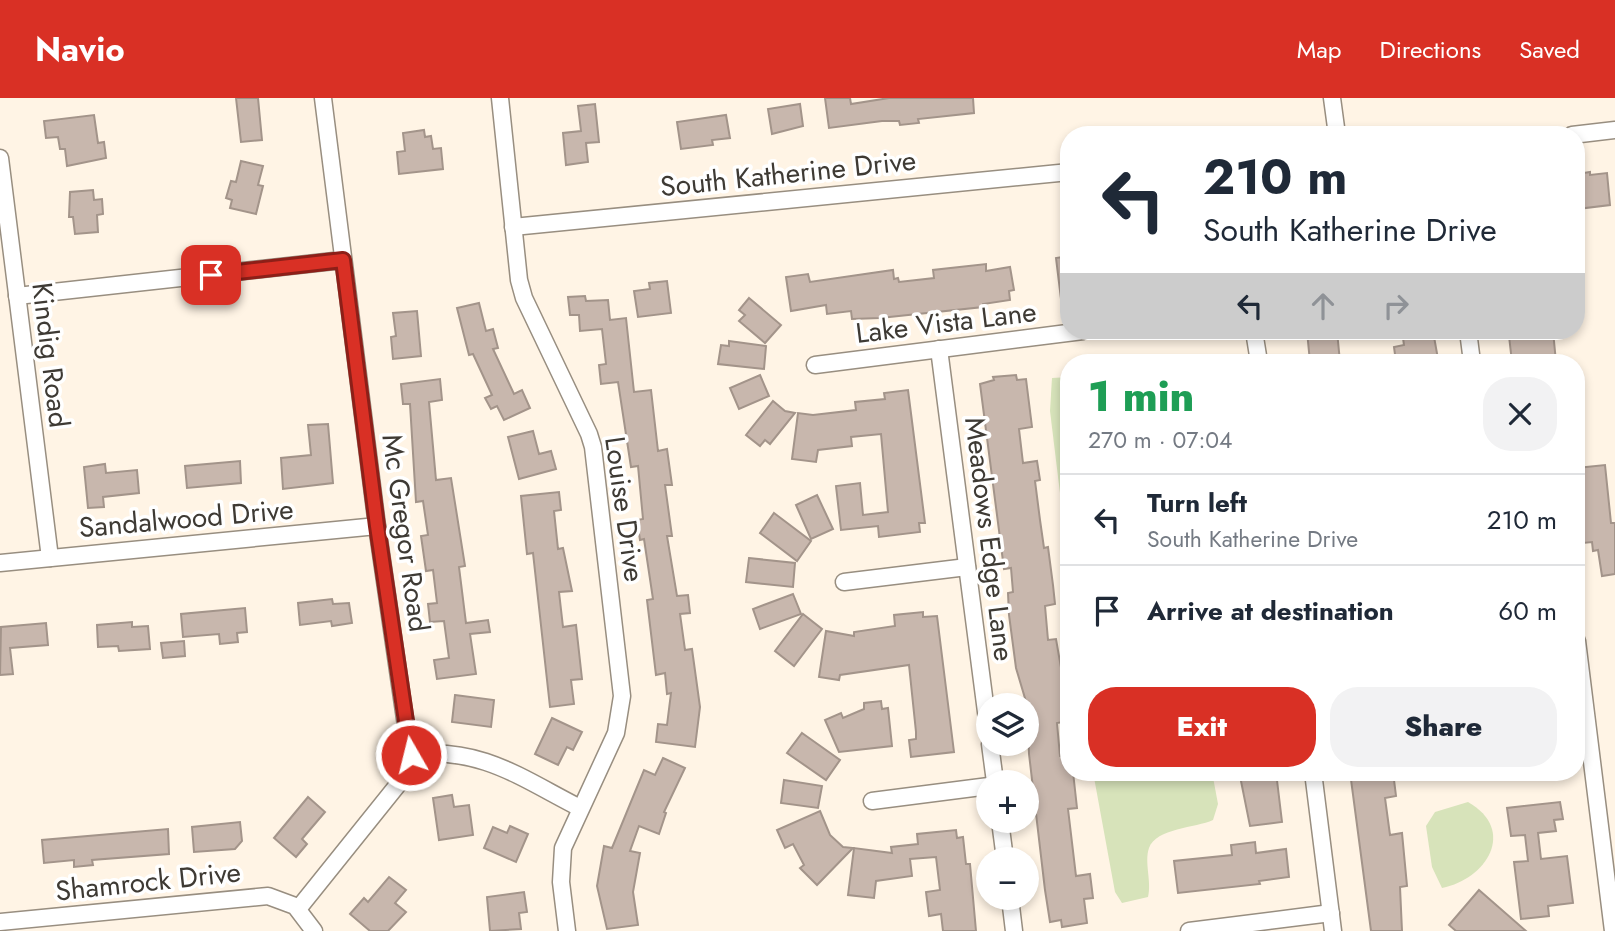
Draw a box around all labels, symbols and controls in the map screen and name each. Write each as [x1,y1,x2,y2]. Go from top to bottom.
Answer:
text: Navio [35,26,125,73]
text: Map [1297,32,1342,67]
text: Directions [1380,32,1481,67]
text: Saved [1519,32,1580,67]
street label: South Katherine Drive [658,140,918,207]
text: 210 m [1203,142,1347,212]
icon: left [1088,154,1179,245]
text: South Katherine Drive [1203,207,1497,253]
pin [181,245,241,305]
icon: arrive [192,256,230,294]
street label: Kindig Road [21,280,80,430]
icon: left [1231,287,1269,325]
icon: ahead [1304,287,1342,325]
icon: right [1377,287,1415,325]
street label: Lake Vista Lane [853,291,1039,354]
text: 1 min [1088,366,1194,427]
button: close [1483,377,1557,451]
street label: Meadows Edge Lane [954,415,1025,663]
text: 270 m · 07:04 [1088,423,1233,457]
street label: Mc Gregor Road [371,431,440,635]
street label: Louise Drive [594,434,655,584]
text: Turn left [1147,484,1247,522]
street label: Sandalwood Drive [77,489,295,548]
icon: left [1088,501,1126,539]
text: 210 m [1487,501,1557,539]
text: South Katherine Drive [1147,522,1358,556]
icon: arrive [1088,592,1126,630]
text: Arrive at destination [1147,592,1394,630]
text: 60 m [1498,592,1557,630]
button: Exit [1088,687,1316,767]
button: Share [1330,687,1557,767]
map controls [976,693,1039,910]
button: layers [976,693,1039,756]
position arrow [374,718,448,792]
button: + [976,770,1039,833]
button: − [976,847,1039,910]
street label: Shamrock Drive [53,851,243,912]

